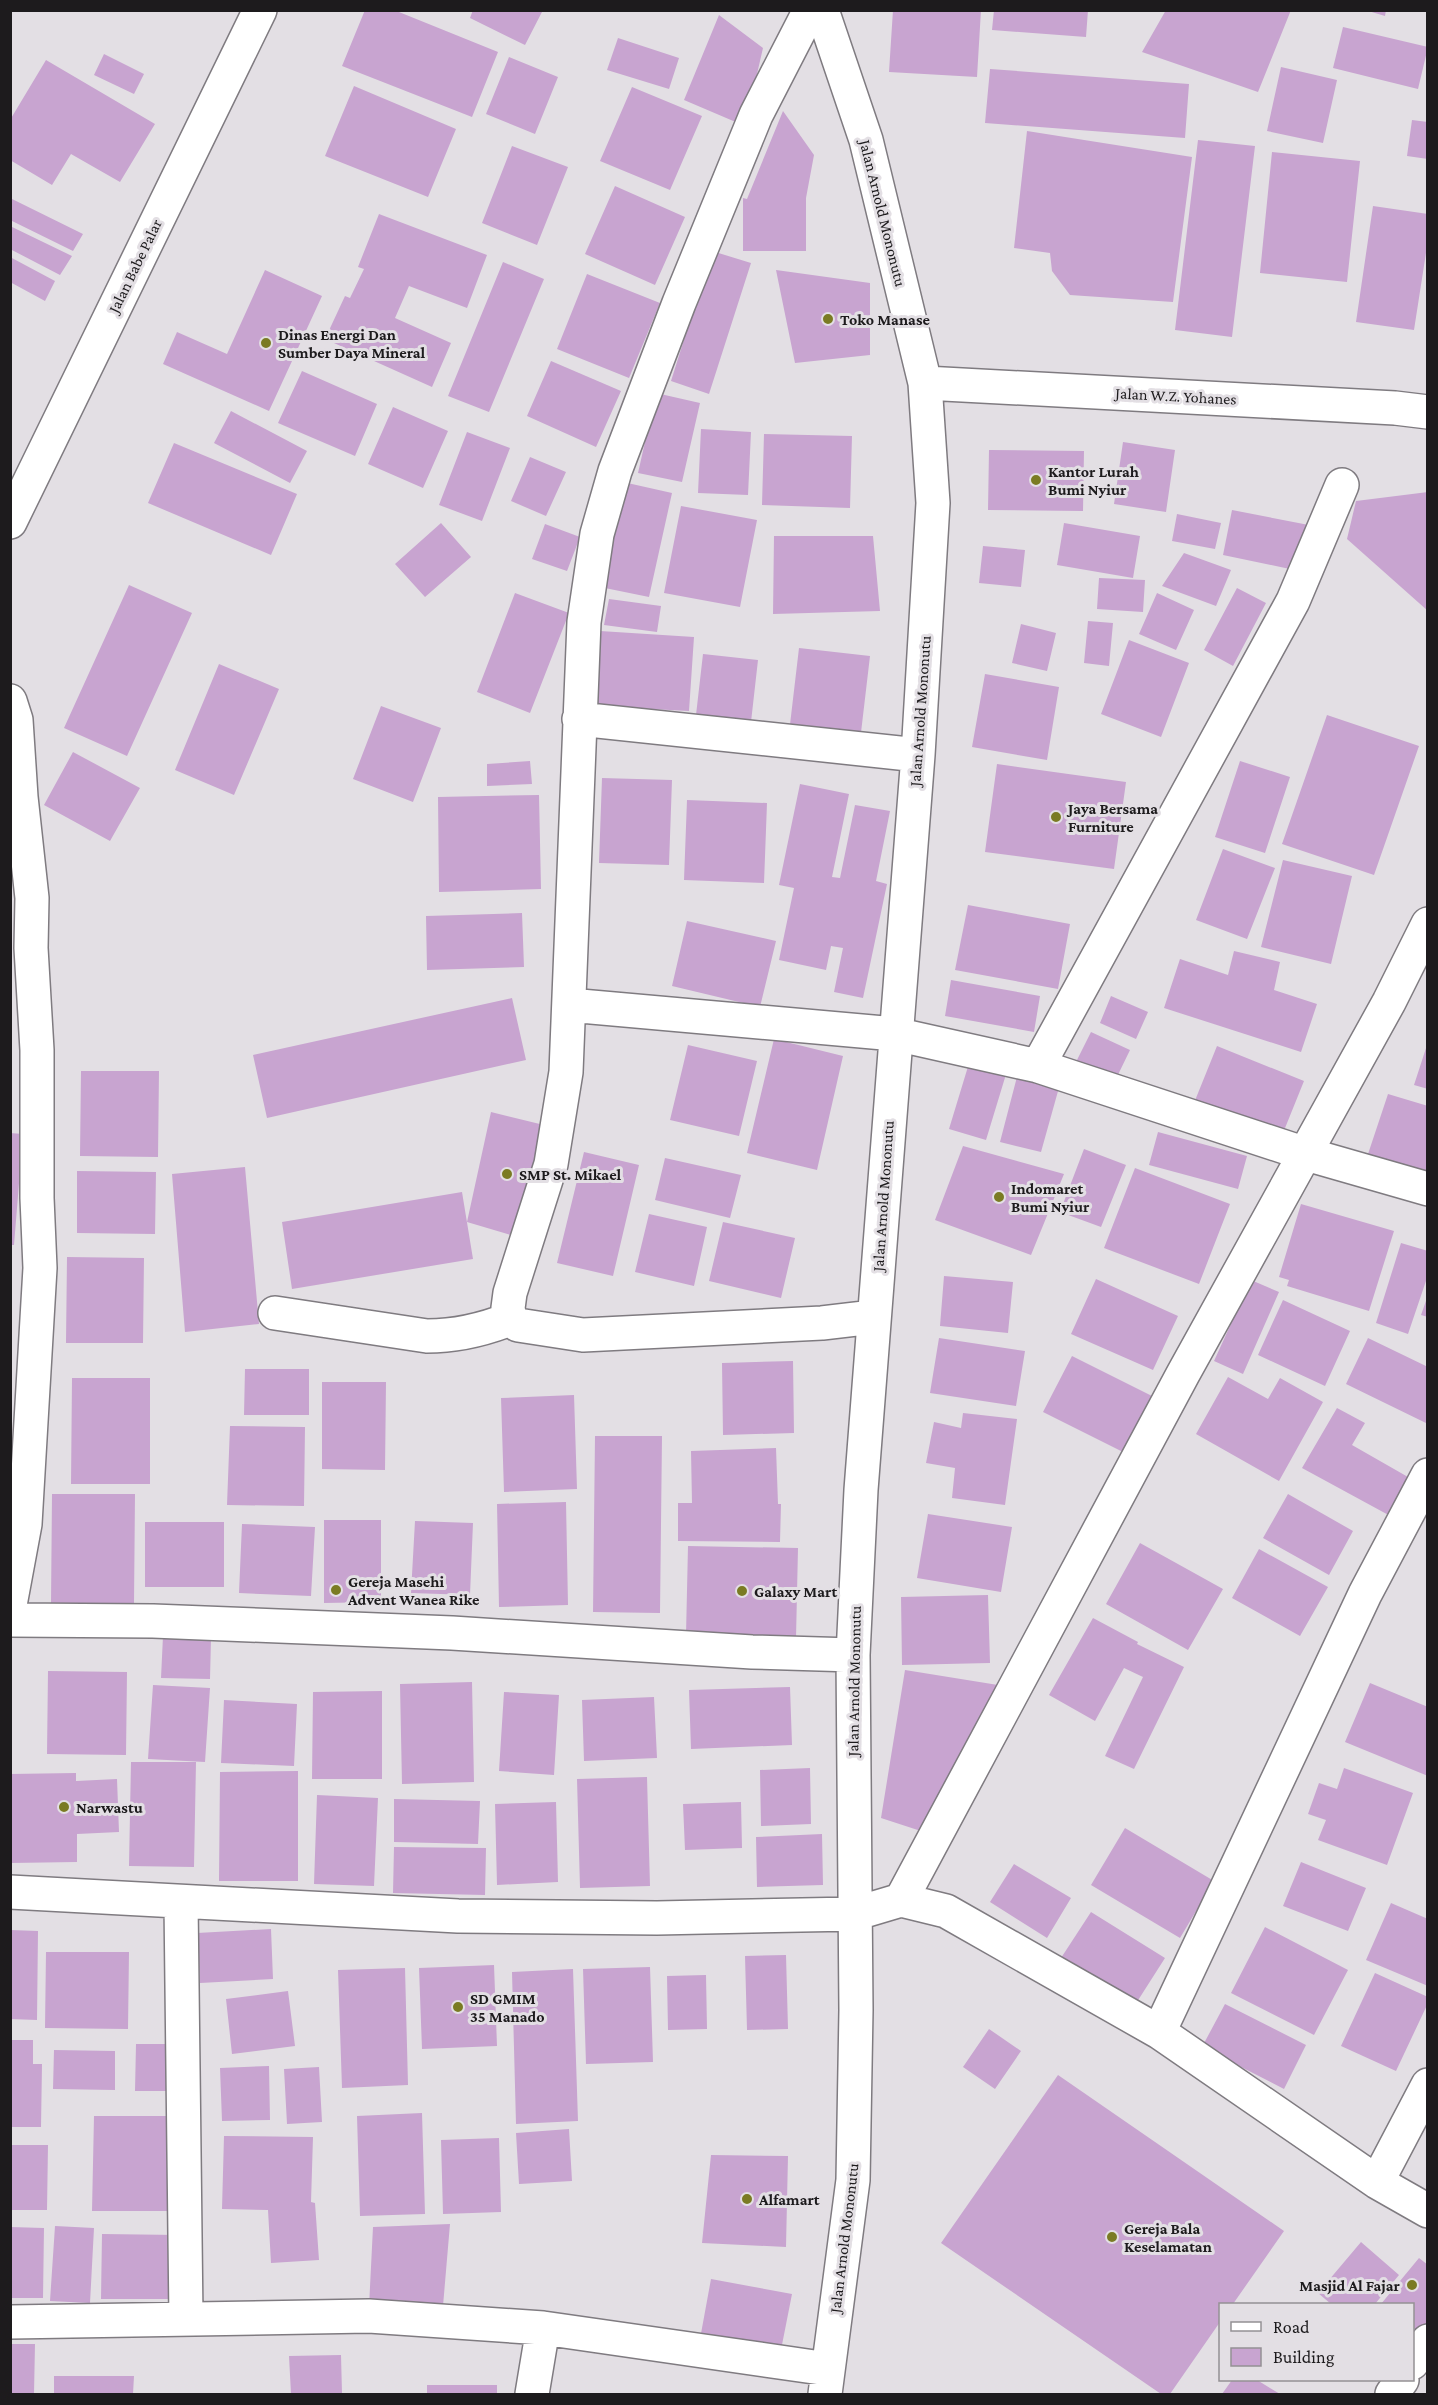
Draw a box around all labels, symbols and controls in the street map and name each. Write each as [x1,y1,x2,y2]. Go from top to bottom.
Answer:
street label: Jalan Arnold Mononutu [855,136,910,289]
street label: Jalan Babe Palar [104,216,166,318]
place label: Toko Manase [840,311,930,328]
marker: Toko Manase [821,312,835,326]
place label: Dinas Energi Dan Sumber Daya Mineral [278,326,426,361]
marker: Dinas Energi Dan Sumber Daya Mineral [259,336,273,350]
street label: Jalan W.Z. Yohanes [1113,384,1237,409]
place label: Kantor Lurah Bumi Nyiur [1048,463,1139,498]
marker: Kantor Lurah Bumi Nyiur [1029,473,1043,487]
street label: Jalan Arnold Mononutu [906,635,935,789]
place label: Jaya Bersama Furniture [1066,800,1158,835]
marker: Jaya Bersama Furniture [1049,810,1063,824]
street label: Jalan Arnold Mononutu [869,1120,898,1274]
place label: SMP St. Mikael [519,1166,622,1183]
marker: SMP St. Mikael [500,1167,514,1181]
place label: Indomaret Bumi Nyiur [1011,1180,1090,1215]
marker: Indomaret Bumi Nyiur [992,1190,1006,1204]
place label: Gereja Masehi Advent Wanea Rike [347,1573,480,1608]
marker: Gereja Masehi Advent Wanea Rike [329,1583,343,1597]
place label: Galaxy Mart [754,1583,837,1600]
marker: Galaxy Mart [735,1584,749,1598]
street label: Jalan Arnold Mononutu [844,1605,865,1759]
place label: Narwastu [76,1799,143,1816]
marker: Narwastu [57,1800,71,1814]
place label: SD GMIM 35 Manado [470,1990,545,2025]
marker: SD GMIM 35 Manado [451,2000,465,2014]
street label: Jalan Arnold Mononutu [826,2162,863,2316]
place label: Alfamart [758,2191,820,2208]
marker: Alfamart [740,2192,754,2206]
place label: Gereja Bala Keselamatan [1124,2220,1212,2255]
marker: Gereja Bala Keselamatan [1105,2230,1119,2244]
place label: Masjid Al Fajar [1299,2277,1401,2295]
marker: Masjid Al Fajar [1405,2278,1419,2292]
legend [1219,2303,1414,2381]
text: Road [1273,2317,1310,2337]
text: Building [1273,2347,1335,2367]

